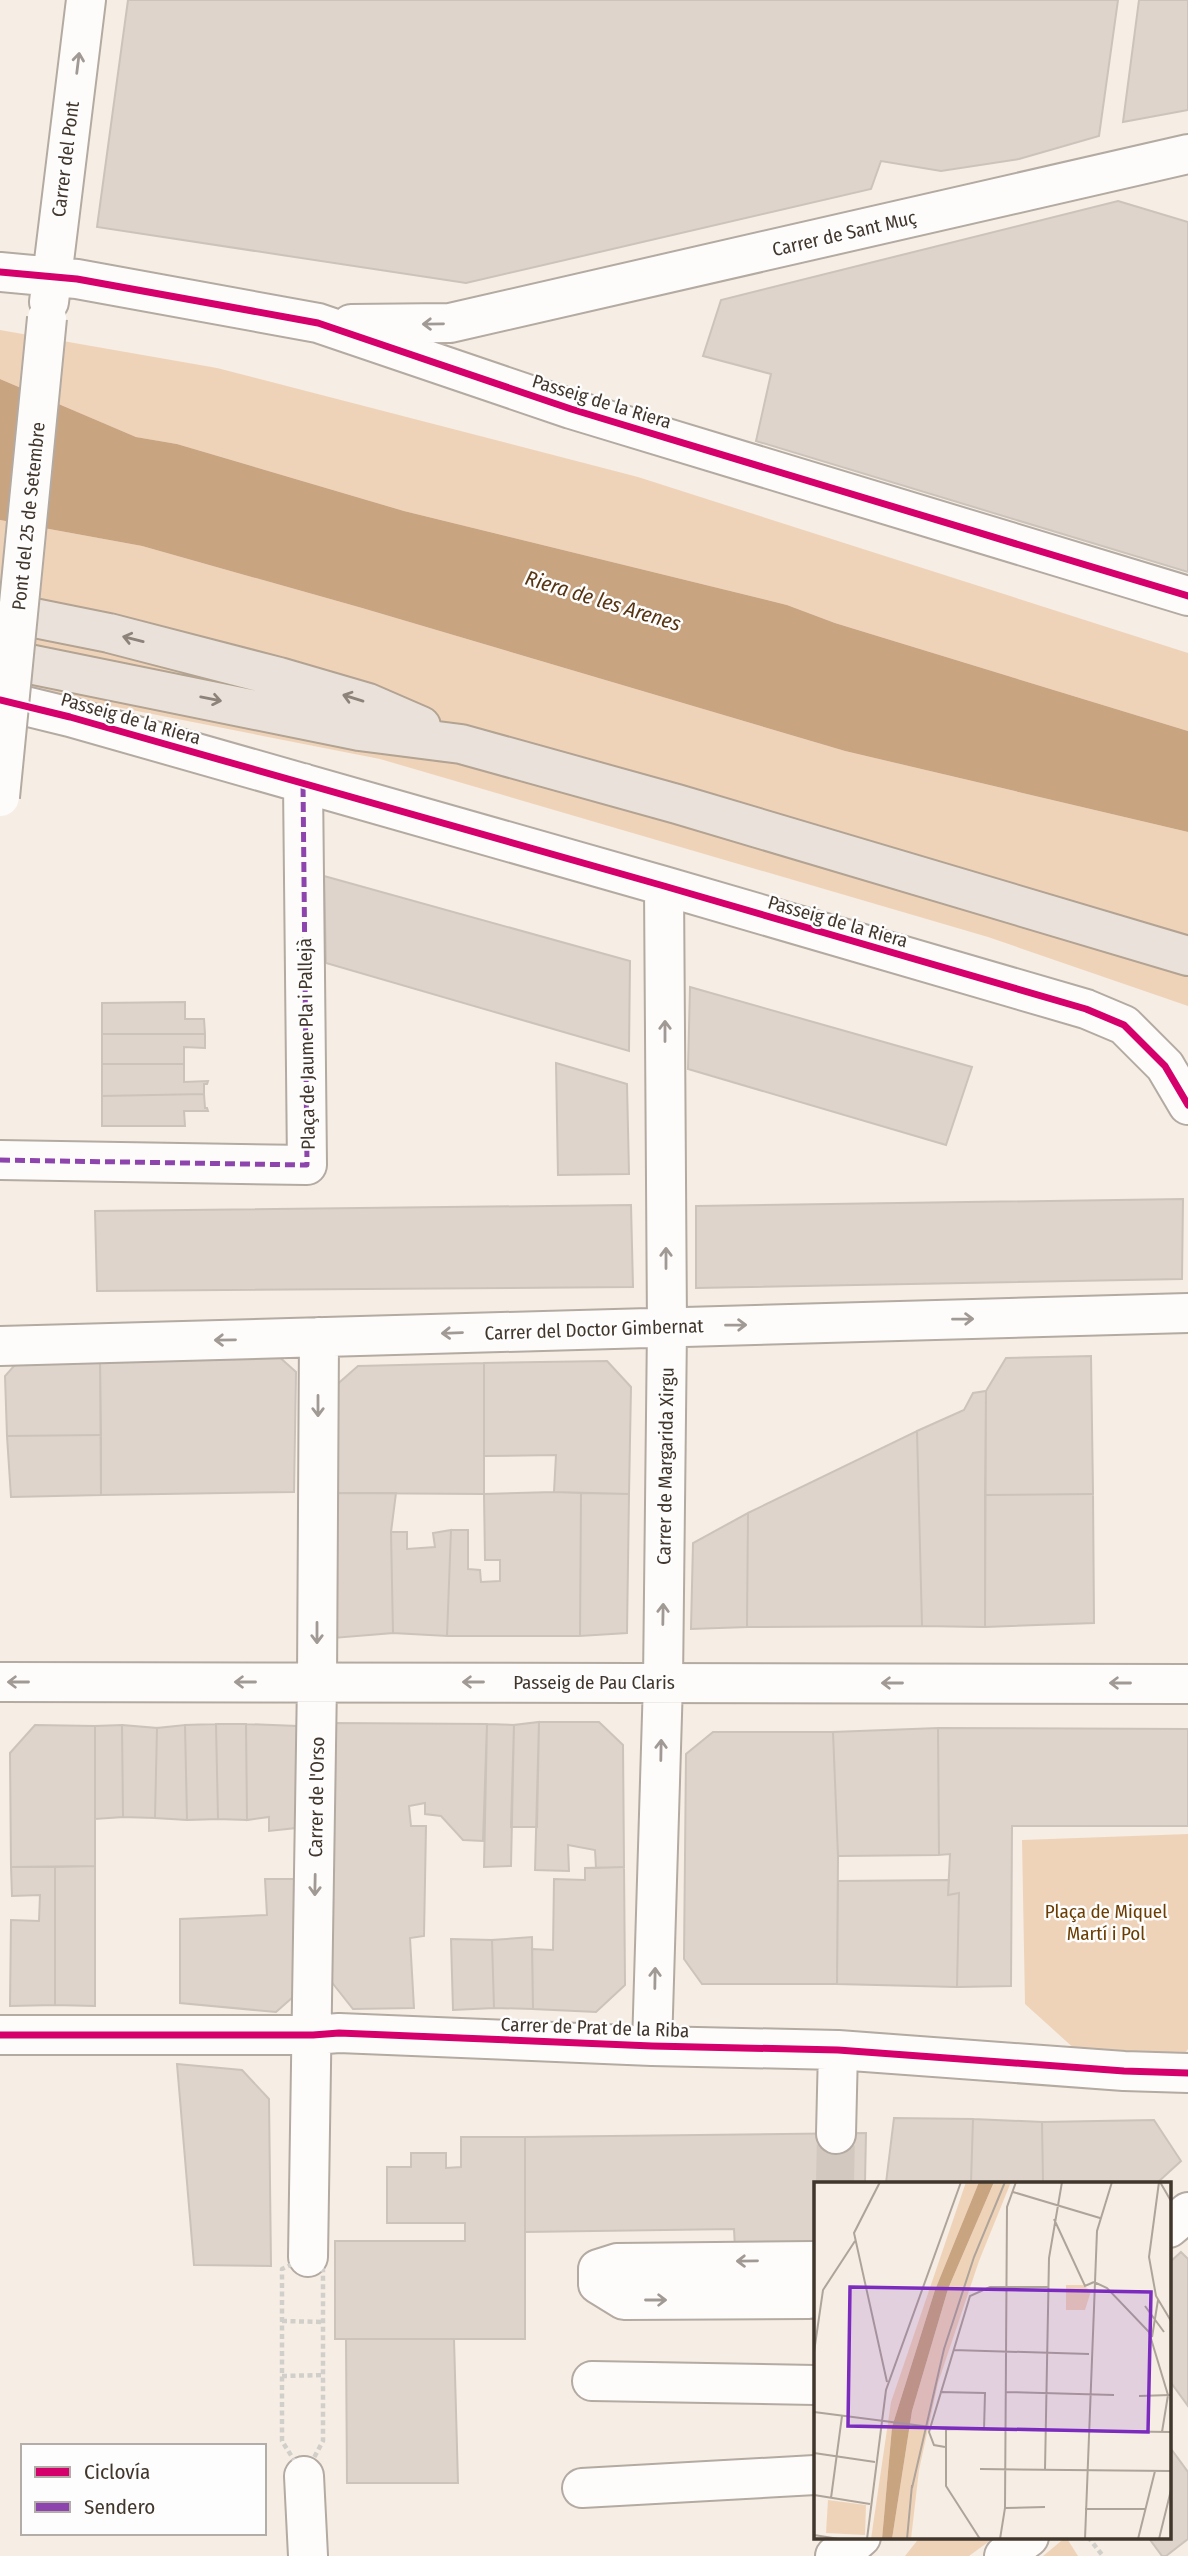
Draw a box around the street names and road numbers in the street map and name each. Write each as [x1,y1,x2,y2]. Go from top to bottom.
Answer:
street label: Carrer del Pont [47,99,84,218]
street label: Carrer de Sant Muç [770,206,918,261]
street label: Passeig de la Riera [529,369,674,434]
street label: Pont del 25 de Setembre [7,421,50,611]
street label: Passeig de la Riera [58,688,203,749]
street label: Passeig de la Riera [765,891,910,952]
street label: Plaça de Jaume Pla i Pallejà [293,938,320,1150]
street label: Carrer del Doctor Gimbernat [484,1314,705,1345]
street label: Carrer de Margarida Xirgu [652,1367,679,1565]
street label: Passeig de Pau Claris [513,1671,675,1694]
street label: Carrer de l'Orso [304,1736,329,1858]
street label: Carrer de Prat de la Riba [500,2013,690,2042]

